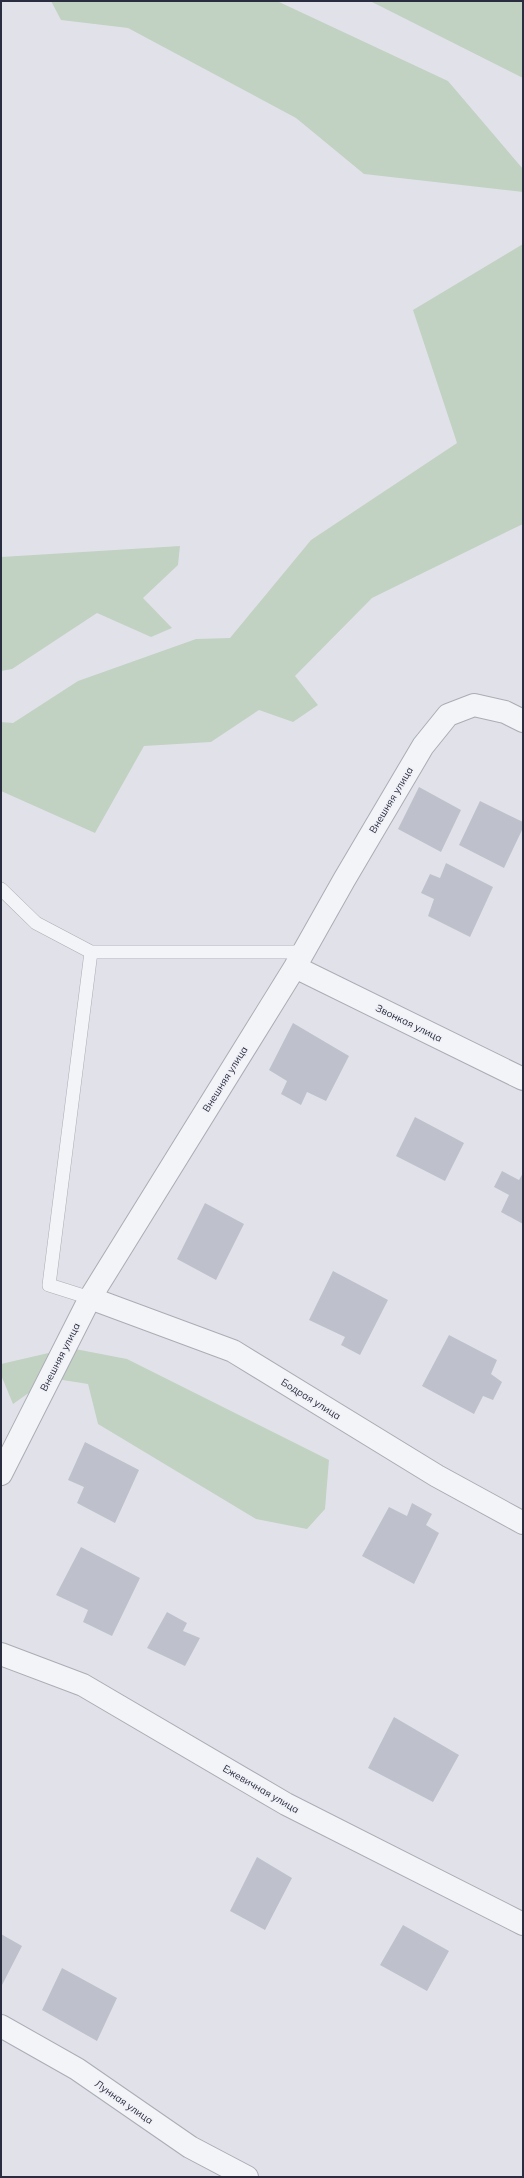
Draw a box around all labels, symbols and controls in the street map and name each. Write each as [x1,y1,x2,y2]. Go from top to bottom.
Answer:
street label: Внешняя улица [366,764,416,836]
street label: Звонкая улица [374,1001,444,1045]
street label: Внешняя улица [200,1044,250,1114]
street label: Внешняя улица [37,1321,83,1393]
street label: Бодрая улица [279,1375,343,1423]
street label: Ежевичная улица [221,1762,301,1816]
street label: Лунная улица [92,2077,156,2127]

